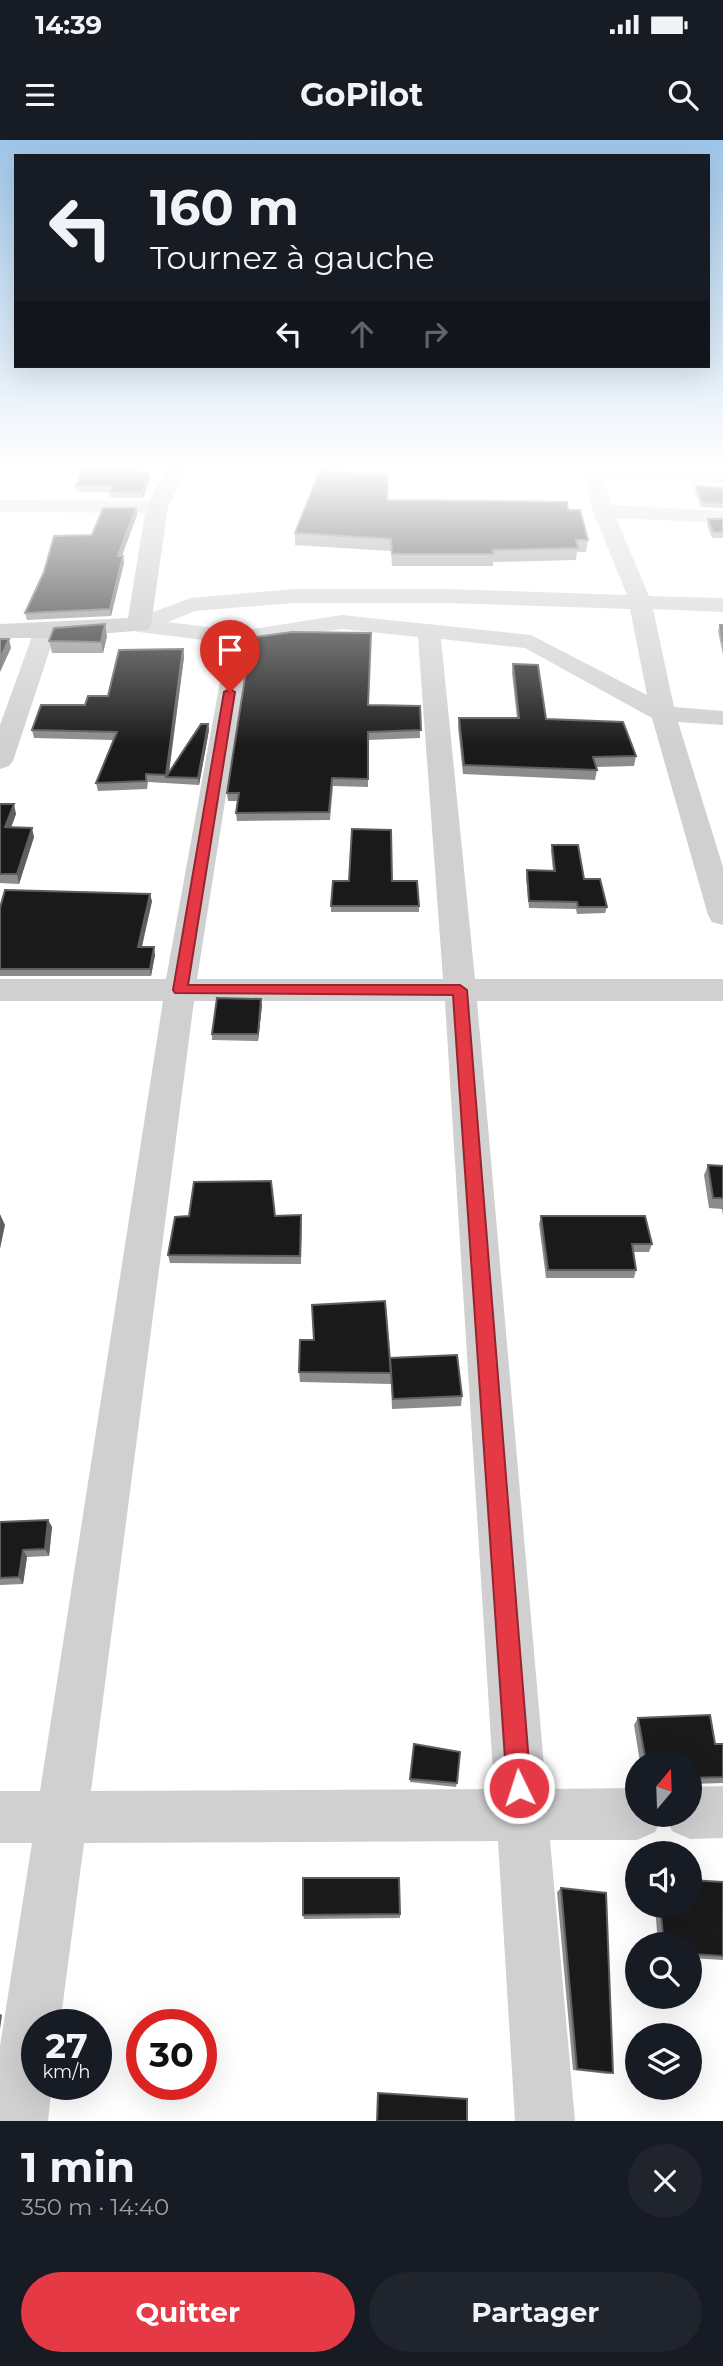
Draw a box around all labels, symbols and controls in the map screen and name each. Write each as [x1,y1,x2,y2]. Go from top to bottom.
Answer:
text: 14:39 [35,9,102,41]
text: GoPilot [300,75,423,114]
icon: menu [21,76,59,114]
icon: search [664,76,702,114]
text: 160 m [150,178,299,237]
icon: left [35,182,126,273]
text: Tournez à gauche [150,238,435,277]
icon: left [270,315,308,353]
icon: ahead [343,315,381,353]
icon: right [416,315,454,353]
pin [200,620,260,692]
icon: arrive [211,631,249,669]
north arrow [625,1750,702,1827]
map controls [625,1750,702,2100]
position arrow [482,1751,556,1825]
button: sound [625,1841,702,1918]
button: search [625,1932,702,2009]
speed limit sign: 30 [126,2009,217,2100]
button: layers [625,2023,702,2100]
text: 27 [45,2024,88,2067]
text: km/h [42,2061,91,2083]
text: 1 min [21,2141,135,2193]
button: close [628,2144,702,2218]
text: 350 m · 14:40 [21,2193,169,2221]
button: Quitter [21,2272,355,2352]
button: Partager [369,2272,702,2352]

